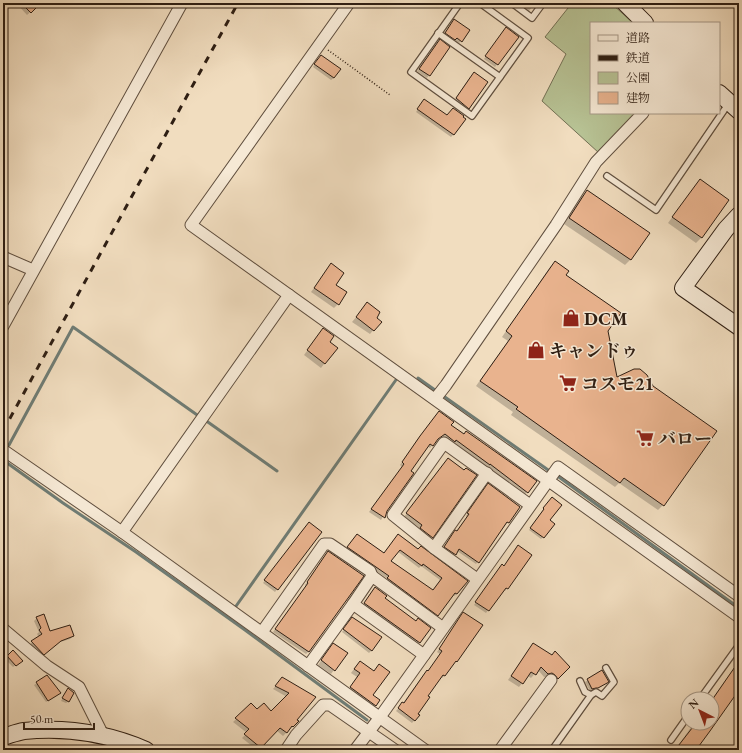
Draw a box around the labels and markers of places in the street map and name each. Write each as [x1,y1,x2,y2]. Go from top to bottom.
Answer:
place label: DCM [584,307,628,330]
shop icon: DCM [561,308,581,328]
place label: キャンドゥ [549,339,639,362]
shop icon: キャンドゥ [526,340,546,360]
place label: コスモ21 [581,372,654,395]
supermarket icon: コスモ21 [558,373,578,393]
place label: バロー [658,427,712,450]
supermarket icon: バロー [635,428,655,448]

